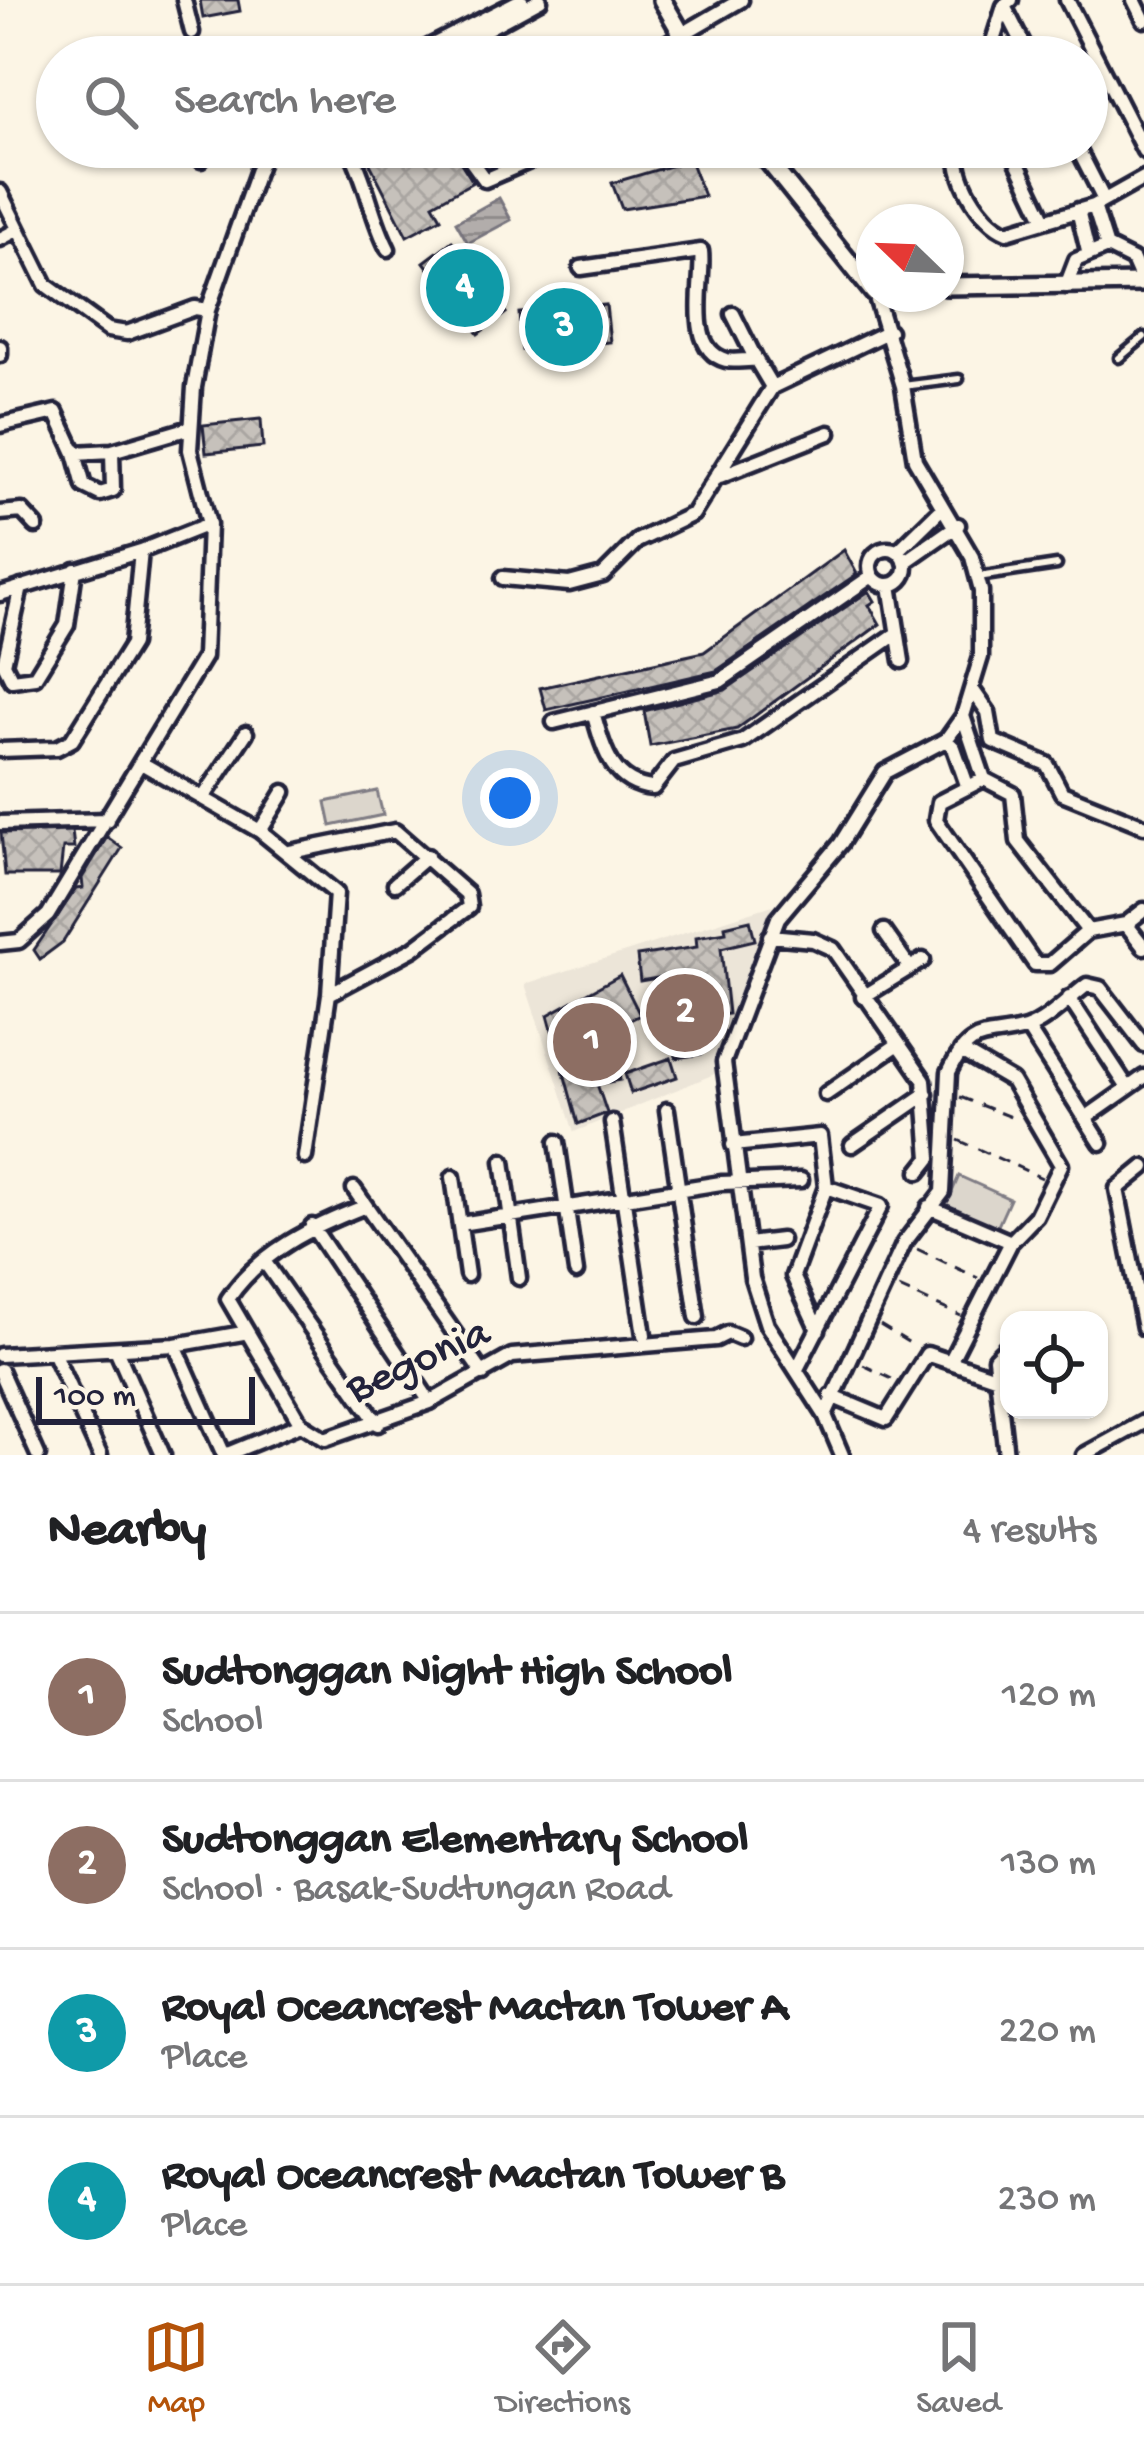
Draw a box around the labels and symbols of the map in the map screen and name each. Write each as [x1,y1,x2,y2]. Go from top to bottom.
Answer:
north arrow [856,204,964,312]
pin: 4 [426,243,504,333]
pin: 3 [525,282,603,372]
your location [480,768,540,828]
pin: 2 [646,968,724,1058]
pin: 1 [553,997,631,1087]
street label: Begonia [338,1307,501,1418]
scale bar [36,1371,255,1424]

